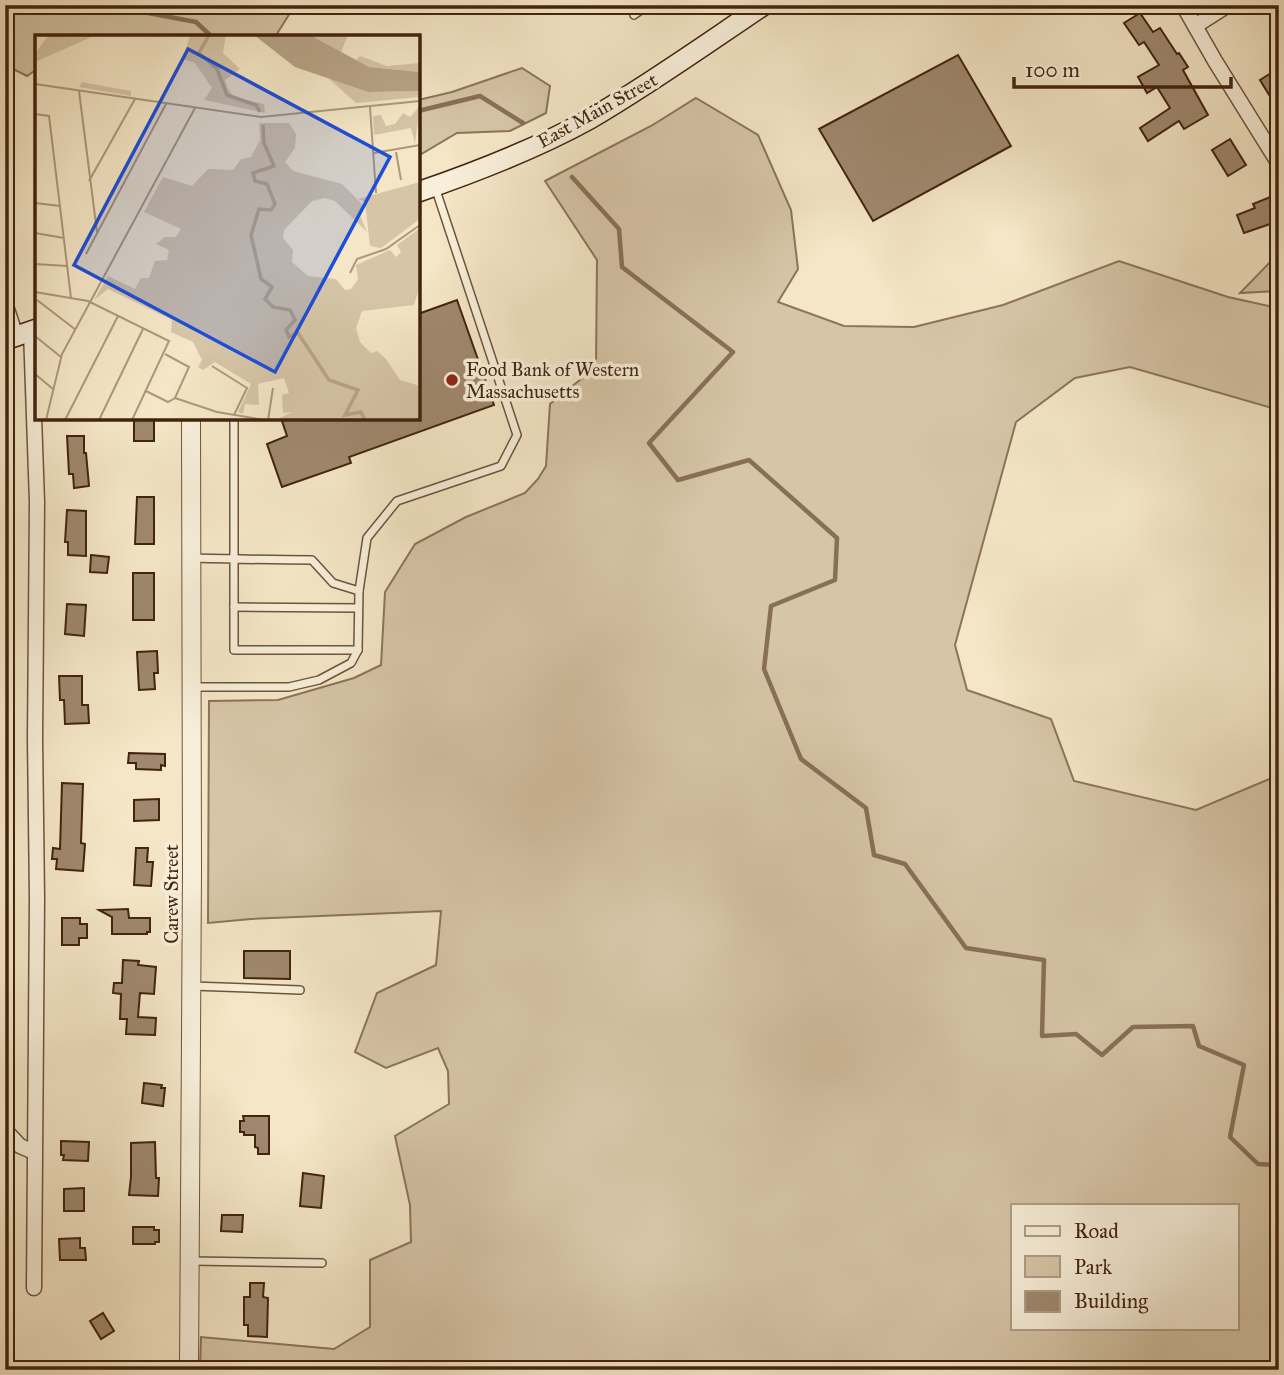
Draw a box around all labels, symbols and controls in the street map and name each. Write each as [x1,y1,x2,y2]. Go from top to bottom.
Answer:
inset map [35,35,420,420]
scale bar [1014,46,1232,90]
text: 100 m [1025,57,1080,83]
street label: East Main Street [533,68,662,153]
place label: Food Bank of Western Massachusetts [466,358,639,403]
marker: Food Bank of Western Massachusetts [444,372,460,388]
street label: Carew Street [160,844,183,944]
legend [1011,1204,1238,1330]
text: Road [1074,1218,1119,1244]
text: Park [1074,1254,1112,1280]
text: Building [1074,1288,1148,1314]

